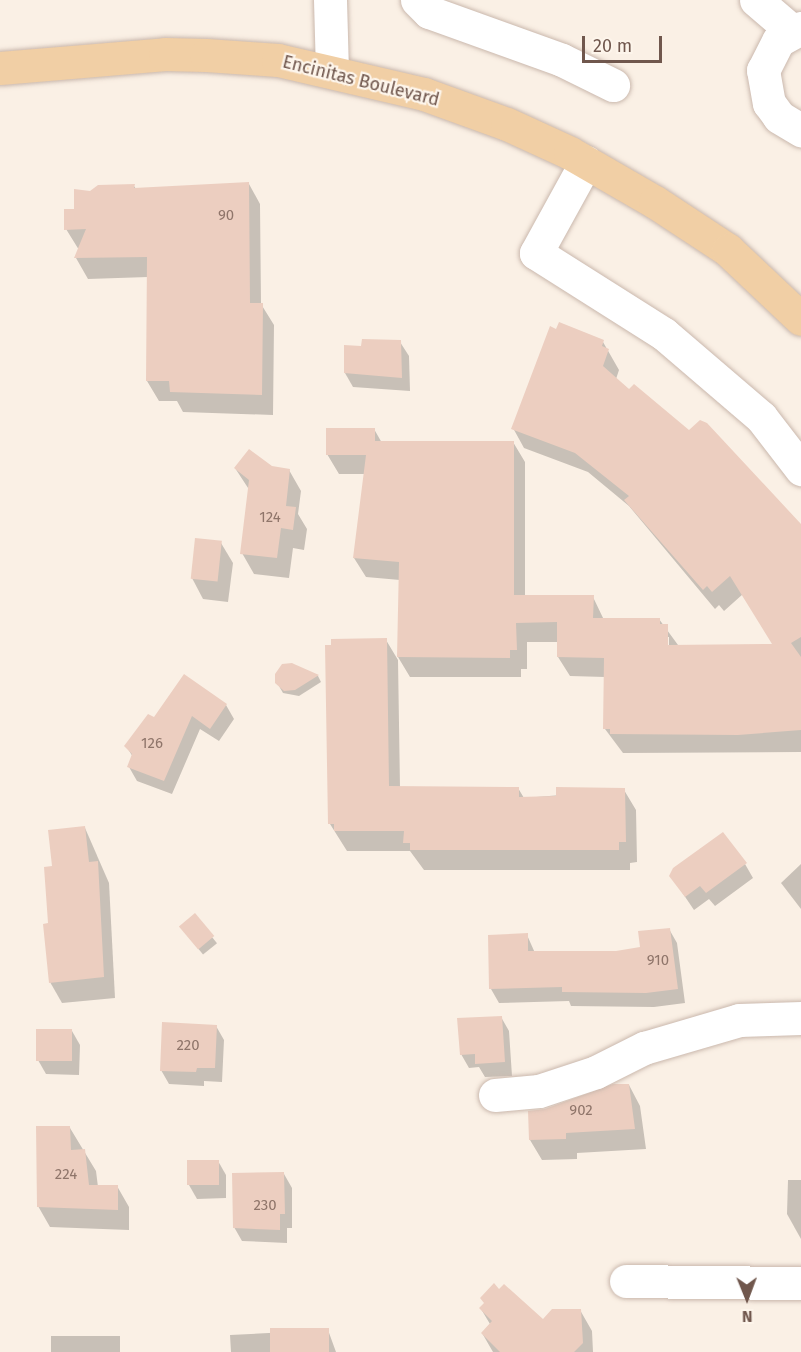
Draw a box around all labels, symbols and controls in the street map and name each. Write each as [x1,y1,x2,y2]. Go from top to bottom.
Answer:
scale bar [585,24,664,62]
text: 20 m [593,35,632,57]
street label: Encinitas Boulevard [280,51,442,111]
house number: 90 [218,207,234,225]
house number: 124 [259,509,281,527]
house number: 126 [141,735,163,753]
house number: 910 [647,952,669,970]
house number: 220 [176,1037,200,1055]
house number: 902 [569,1102,593,1120]
house number: 224 [55,1166,77,1184]
house number: 230 [253,1197,277,1215]
north arrow [717,1268,777,1328]
text: N [742,1307,753,1326]

